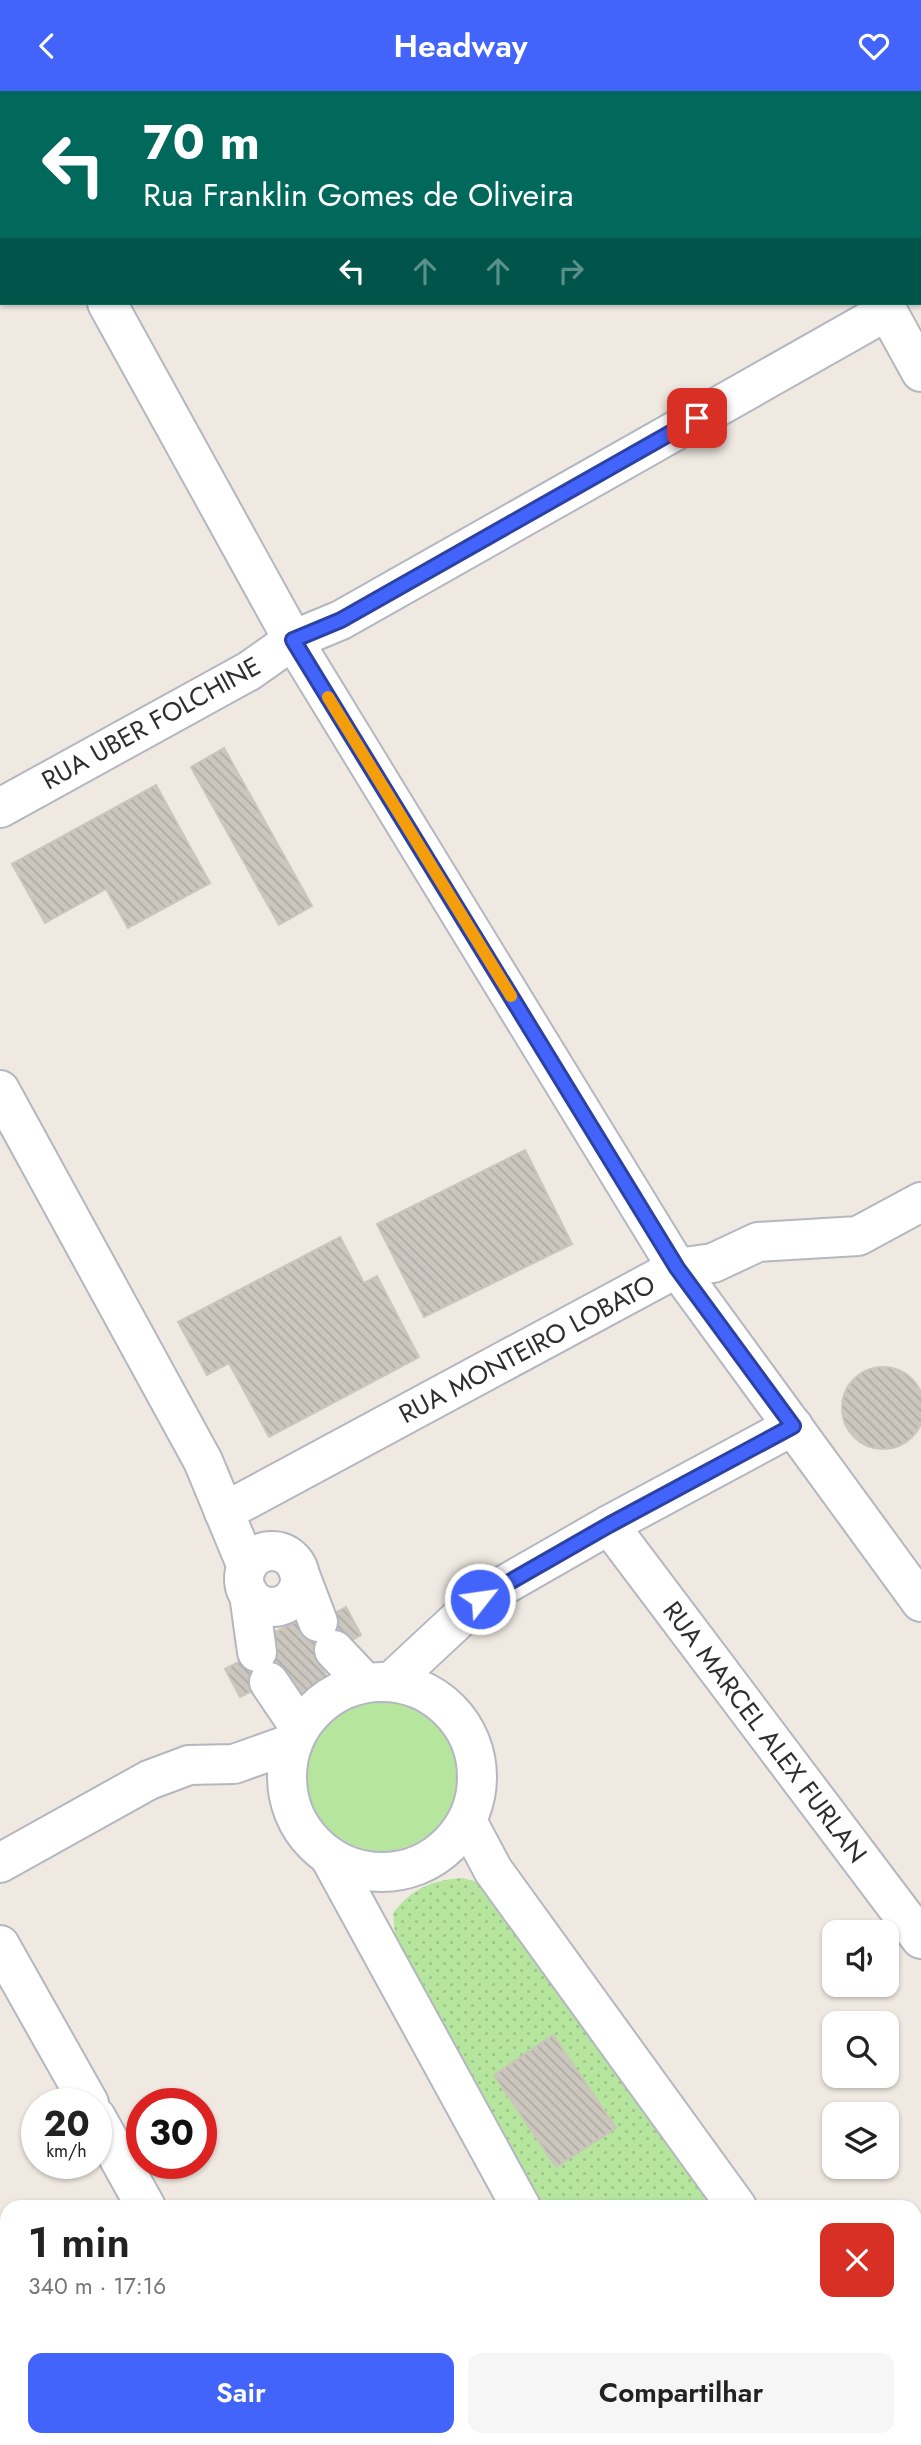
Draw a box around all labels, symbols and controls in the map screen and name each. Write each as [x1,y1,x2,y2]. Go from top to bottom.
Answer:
text: Headway [393,23,528,69]
icon: back [28,27,66,65]
icon: heart [855,27,893,65]
text: 70 m [143,107,260,177]
icon: left [28,119,119,210]
text: Rua Franklin Gomes de Oliveira [143,172,574,218]
icon: left [333,252,371,290]
icon: ahead [406,252,444,290]
icon: ahead [479,252,517,290]
icon: right [552,252,590,290]
pin [667,388,727,448]
icon: arrive [678,399,716,437]
street label: RUA UBER FOLCHINE [35,647,267,799]
street label: RUA MONTEIRO LOBATO [392,1265,662,1433]
position arrow [443,1562,517,1636]
street label: RUA MARCEL ALEX FURLAN [654,1593,876,1871]
map controls [822,1920,899,2179]
button: sound [822,1920,899,1997]
button: search [822,2011,899,2088]
speed limit sign: 30 [126,2088,217,2179]
text: 20 [43,2099,90,2149]
button: layers [822,2102,899,2179]
text: km/h [46,2138,87,2164]
text: 1 min [28,2212,130,2273]
button: close [820,2223,894,2297]
text: 340 m · 17:16 [28,2269,166,2303]
button: Sair [28,2353,454,2433]
button: Compartilhar [468,2353,894,2433]

